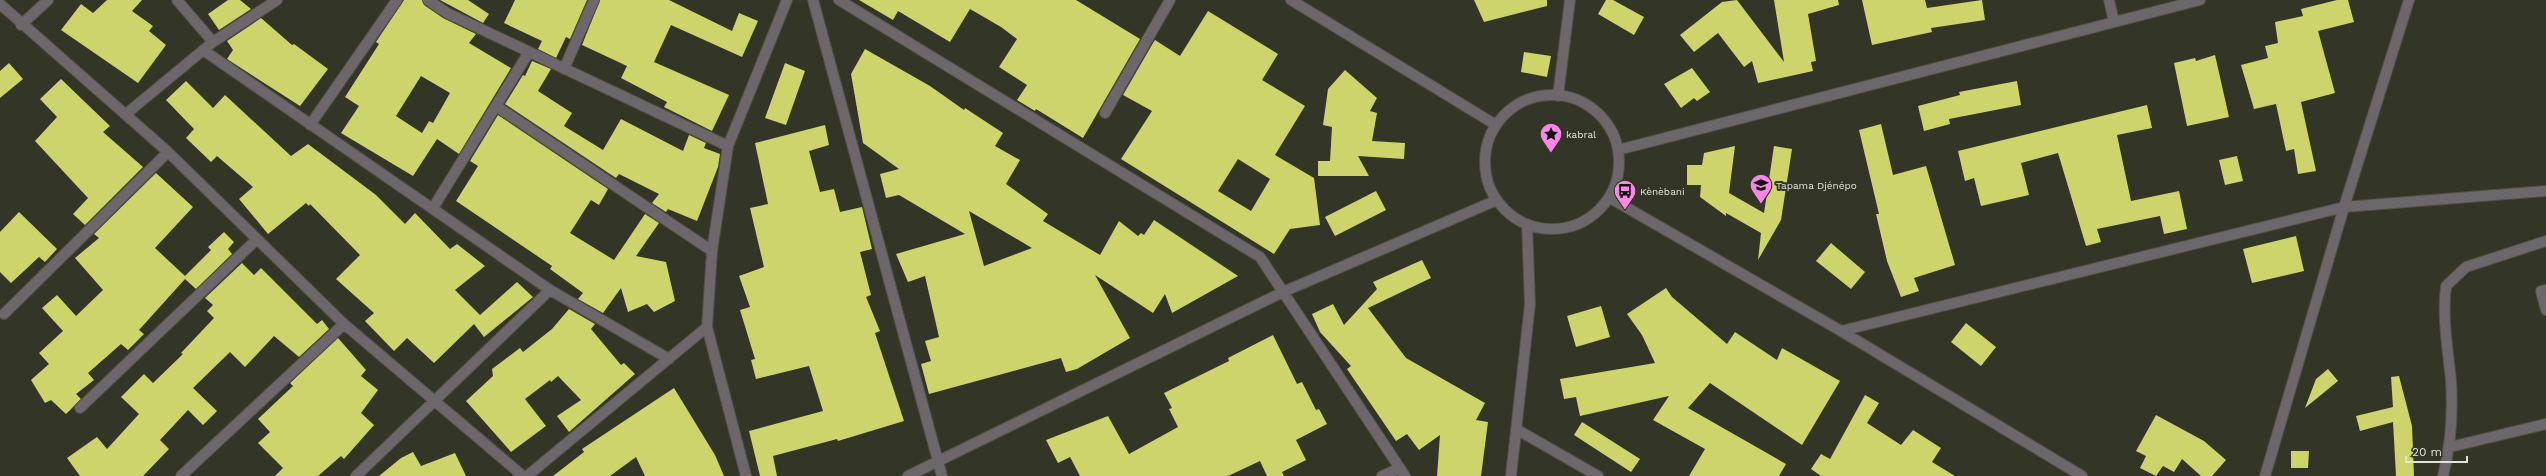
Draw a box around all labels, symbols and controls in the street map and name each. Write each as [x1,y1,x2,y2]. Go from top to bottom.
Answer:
place icon: kabral [1538,121,1564,154]
place label: kabral [1566,129,1596,140]
school or university icon: Tapama Djénépo [1748,172,1774,205]
bus stop icon: Kènèbani [1612,178,1638,211]
place label: Tapama Djénépo [1776,180,1857,191]
place label: Kènèbani [1640,186,1685,197]
scale bar [2406,438,2467,464]
text: 20 m [2412,445,2442,459]

